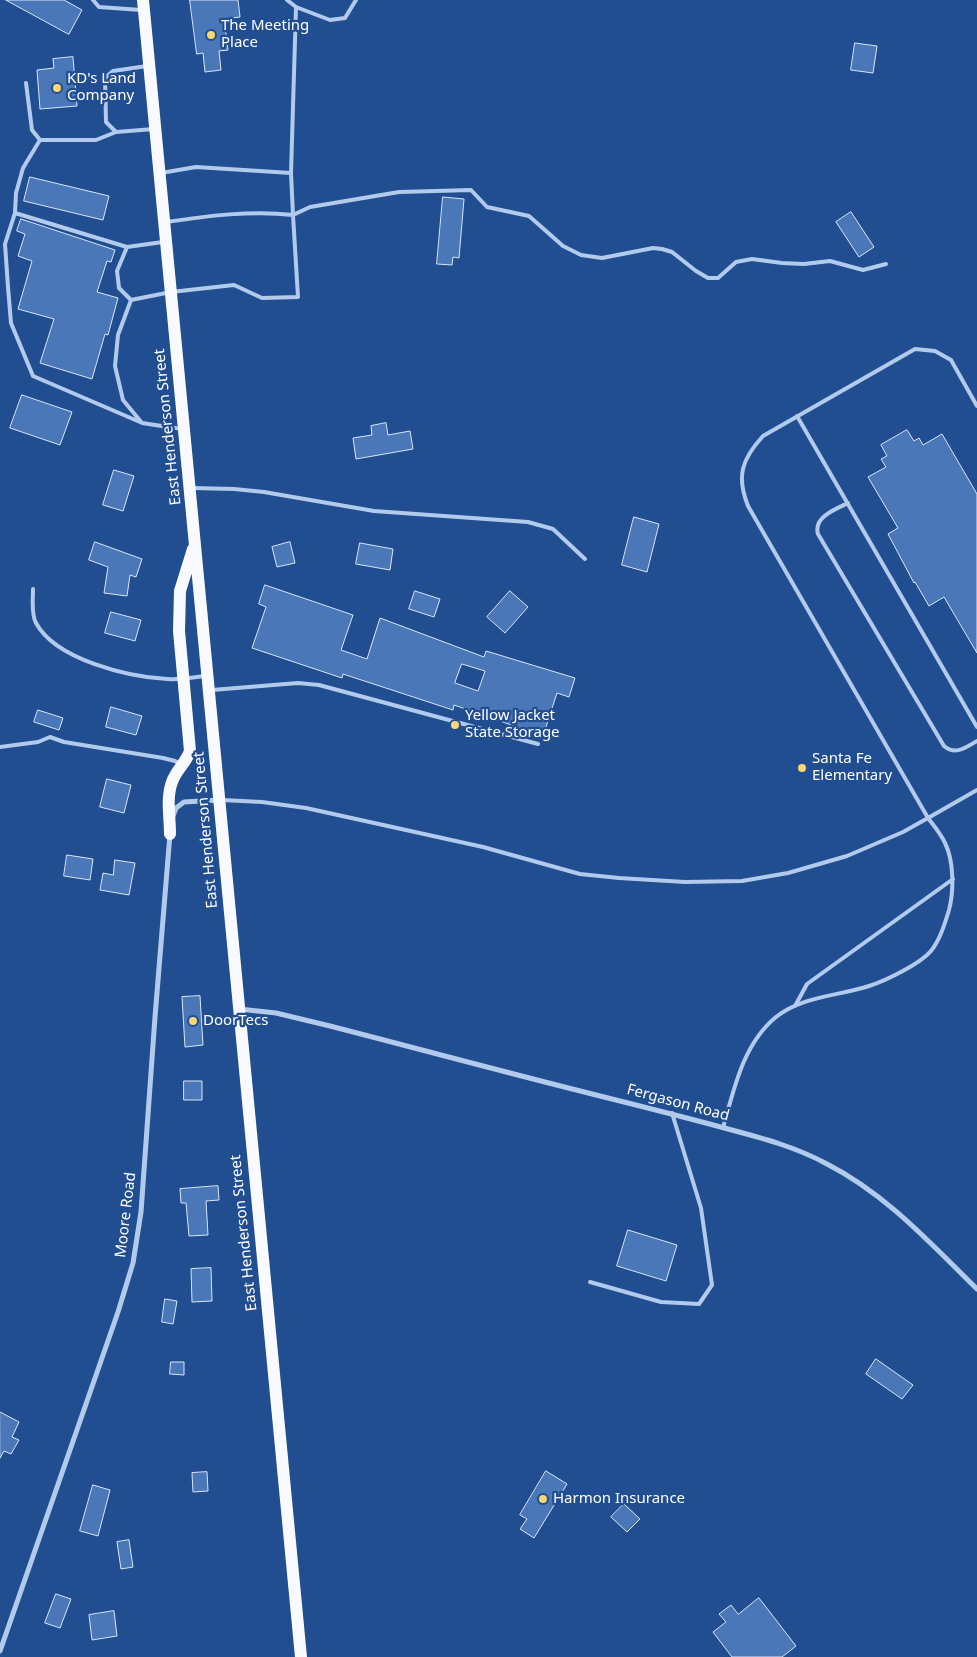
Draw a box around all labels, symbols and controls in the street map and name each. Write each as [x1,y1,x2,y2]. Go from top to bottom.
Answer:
place label: The Meeting Place [221,17,309,52]
marker: The Meeting Place [205,29,217,41]
place label: KD's Land Company [67,70,136,105]
marker: KD's Land Company [51,82,63,94]
street label: East Henderson Street [151,348,185,506]
place label: Yellow Jacket State Storage [465,707,560,742]
marker: Yellow Jacket State Storage [449,719,461,731]
place label: Santa Fe Elementary [812,750,892,785]
street label: East Henderson Street [190,751,222,909]
marker: Santa Fe Elementary [796,762,808,774]
place label: DoorTecs [203,1012,268,1030]
marker: DoorTecs [187,1015,199,1027]
street label: Fergason Road [625,1081,731,1125]
street label: East Henderson Street [227,1154,261,1312]
street label: Moore Road [112,1171,140,1259]
place label: Harmon Insurance [553,1490,685,1508]
marker: Harmon Insurance [537,1493,549,1505]

